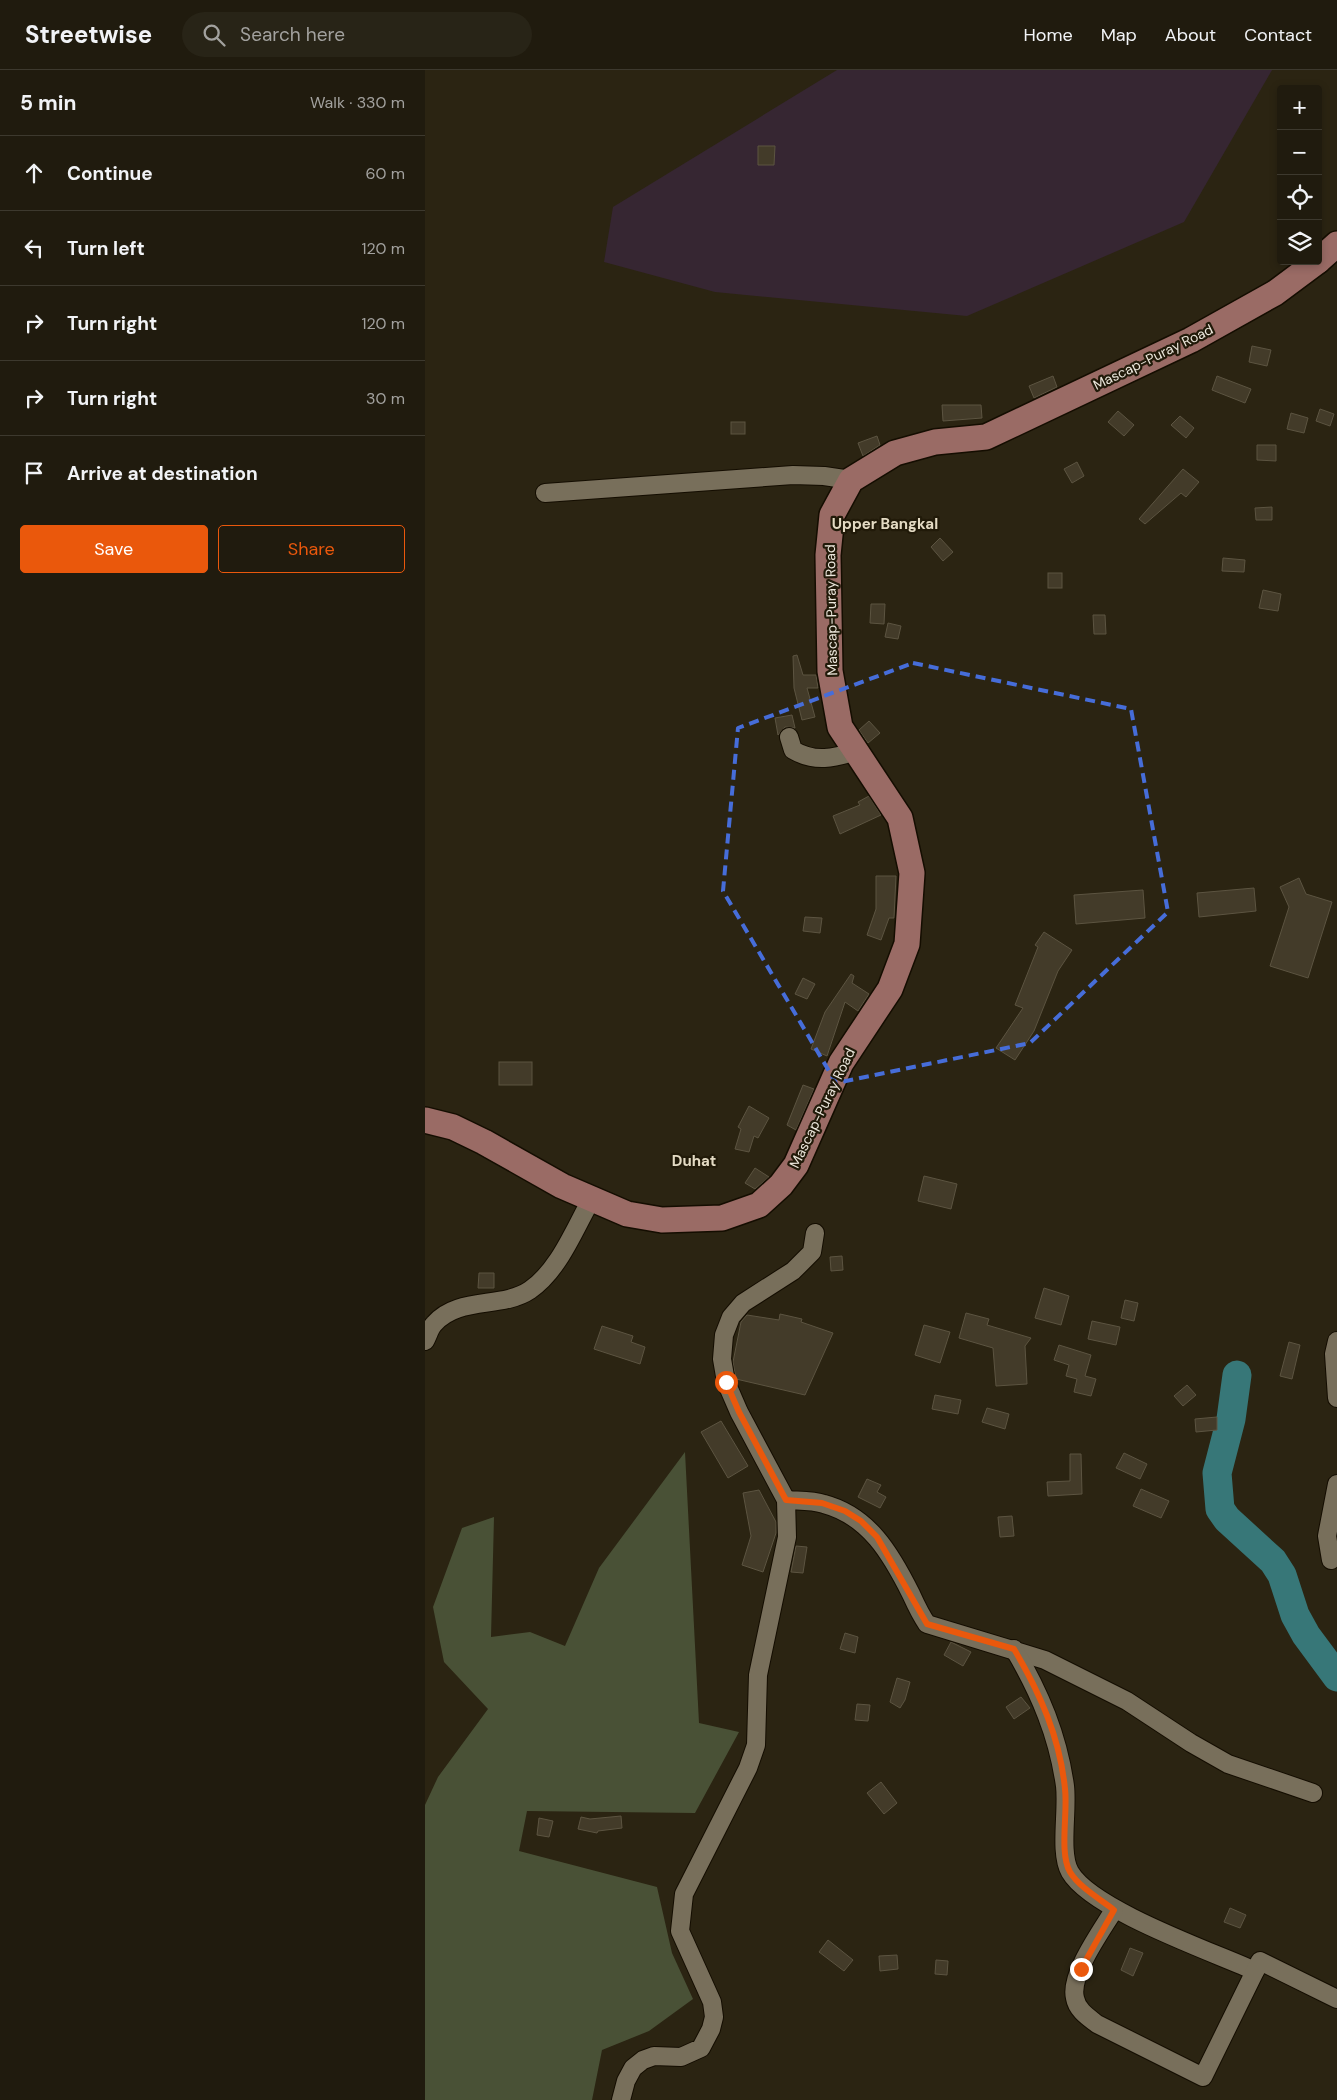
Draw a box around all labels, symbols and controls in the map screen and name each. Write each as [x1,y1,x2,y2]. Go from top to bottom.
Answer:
search box [182,12,532,57]
text: Streetwise [25,19,152,50]
icon: search [200,21,228,49]
text: Search here [240,22,345,47]
text: Home [1023,23,1073,47]
text: Map [1101,23,1137,47]
text: About [1165,23,1216,47]
text: Contact [1244,23,1312,47]
map controls [1277,85,1322,265]
button: + [1277,85,1322,130]
text: 5 min [20,89,76,117]
text: Walk · 330 m [310,92,405,113]
button: − [1277,130,1322,175]
icon: ahead [20,159,48,187]
text: Continue [67,161,153,186]
text: 60 m [365,163,405,184]
button: locate [1277,175,1322,220]
button: layers [1277,220,1322,265]
icon: left [20,234,48,262]
text: Turn left [67,236,145,261]
text: 120 m [361,238,405,259]
icon: right [20,309,48,337]
text: Turn right [67,311,157,336]
text: 120 m [361,313,405,334]
street label: Mascap-Puray Road [1090,320,1216,394]
icon: right [20,384,48,412]
text: Turn right [67,386,157,411]
text: 30 m [366,388,405,409]
icon: arrive [20,459,48,487]
text: Arrive at destination [67,461,258,486]
district label: Upper Bangkal [832,514,938,534]
button: Save [20,525,208,573]
button: Share [218,525,405,573]
street label: Mascap-Puray Road [821,544,841,676]
street label: Mascap-Puray Road [785,1045,859,1171]
district label: Duhat [672,1151,716,1171]
route start [715,1371,738,1394]
route end [1070,1958,1093,1981]

